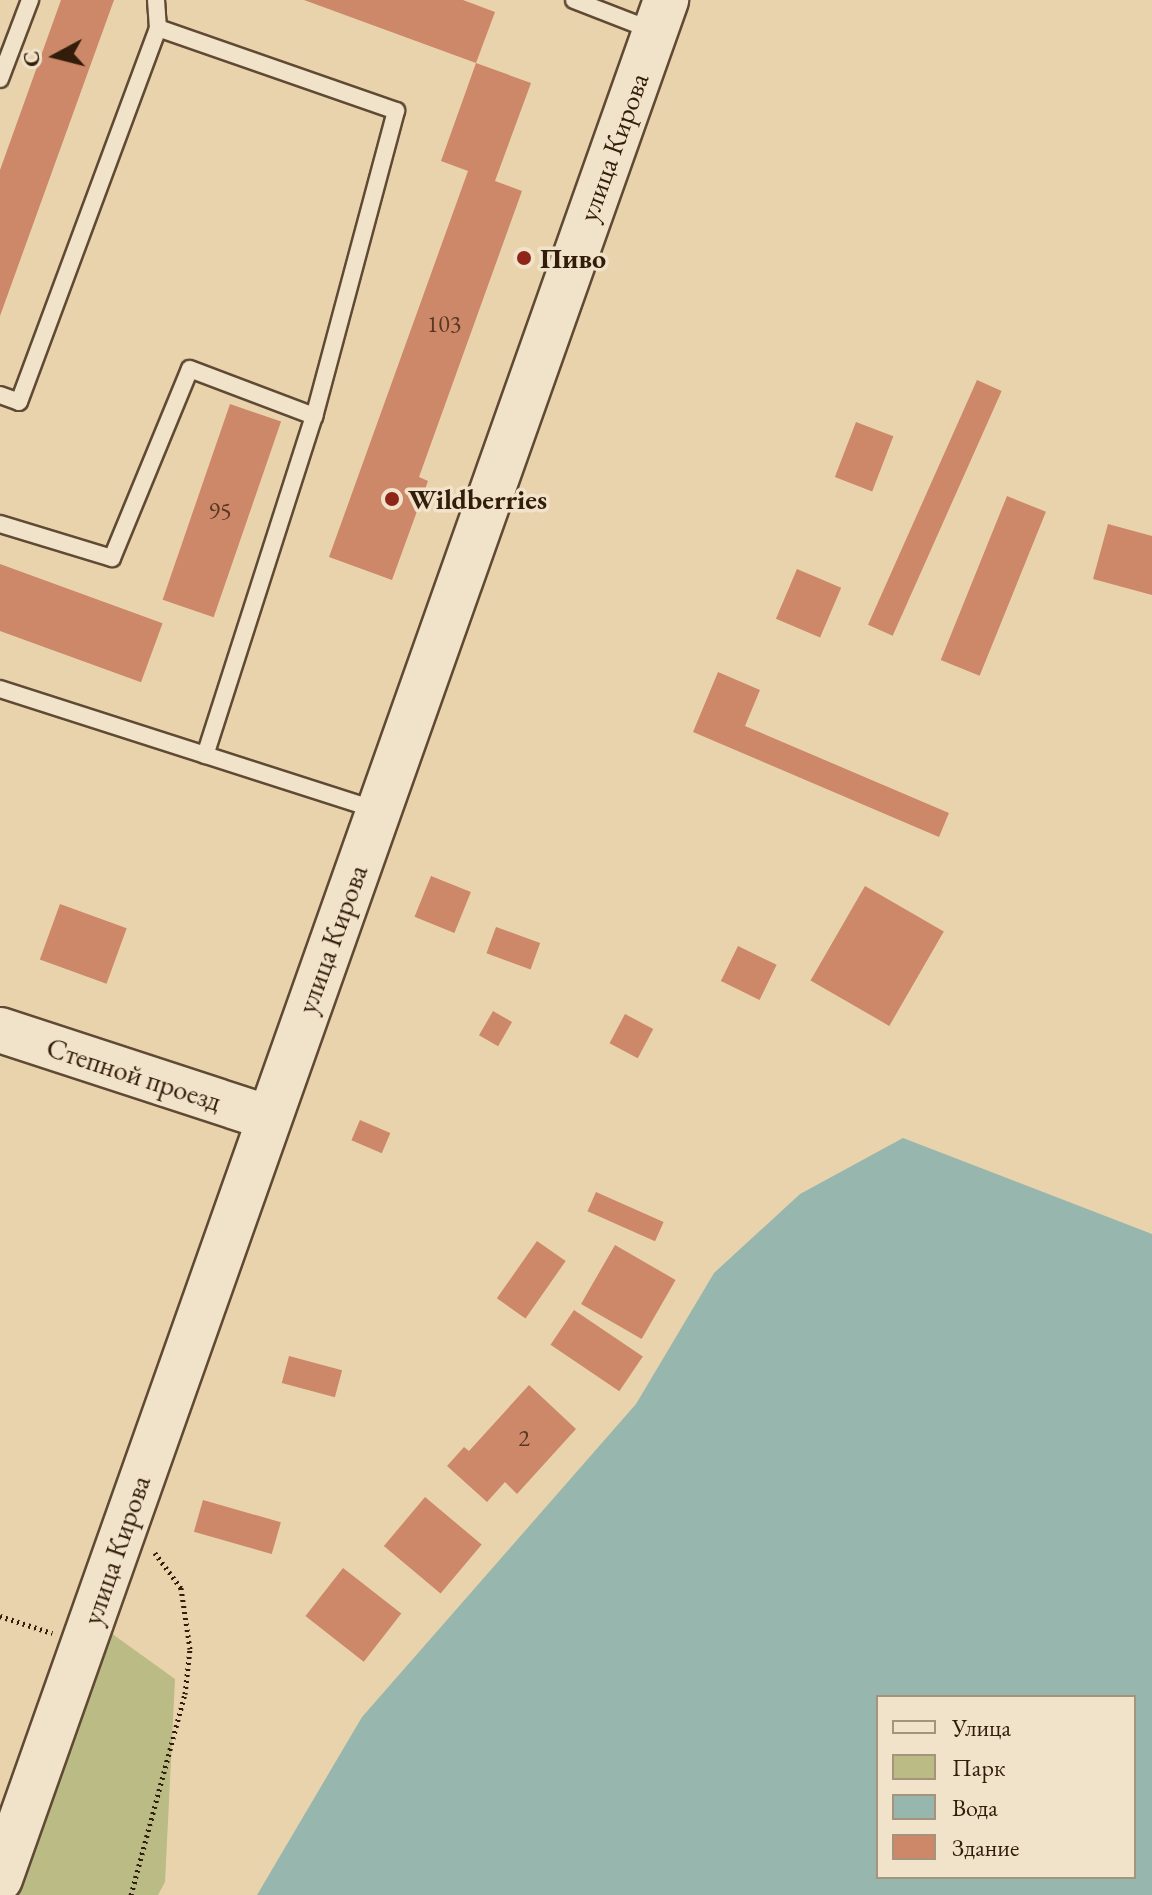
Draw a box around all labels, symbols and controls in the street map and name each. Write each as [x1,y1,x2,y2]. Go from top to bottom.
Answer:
north arrow [16,16,96,96]
text: С [16,49,47,69]
street label: улица Кирова [571,68,655,226]
place label: Пиво [540,241,606,275]
marker: Пиво [515,249,533,267]
house number: 103 [427,310,461,338]
place label: Wildberries [408,482,547,516]
marker: Wildberries [383,490,401,508]
house number: 95 [208,497,232,525]
street label: улица Кирова [290,860,374,1018]
street label: Степной проезд [42,1030,226,1118]
house number: 2 [518,1424,530,1452]
street label: улица Кирова [75,1471,157,1629]
legend [876,1695,1136,1879]
text: Улица [952,1712,1011,1743]
text: Парк [952,1752,1005,1783]
text: Вода [952,1792,998,1823]
text: Здание [952,1832,1019,1863]

